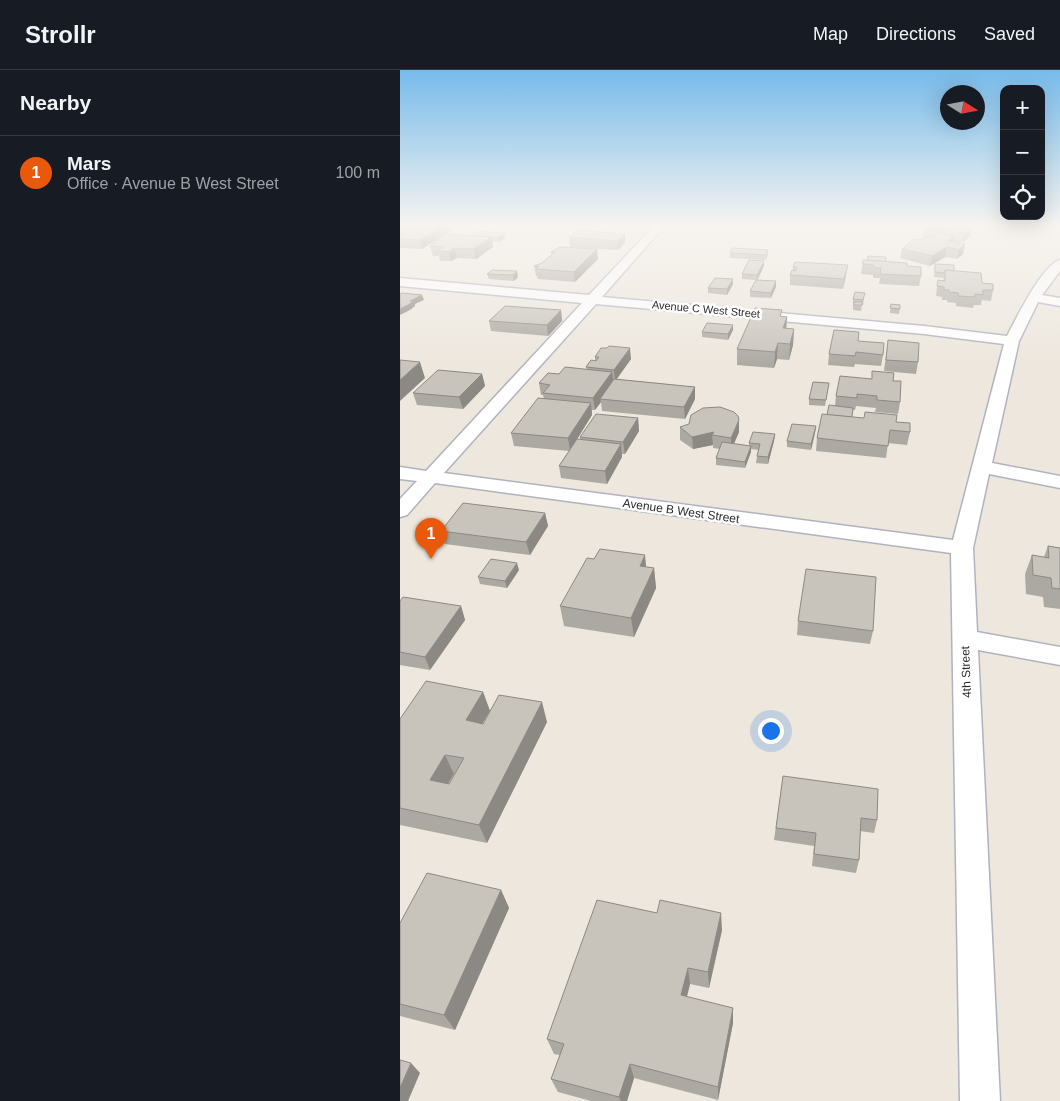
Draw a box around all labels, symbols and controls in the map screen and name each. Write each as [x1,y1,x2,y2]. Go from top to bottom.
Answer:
text: Strollr [25,21,96,48]
text: Map [813,24,848,44]
text: Directions [876,24,956,44]
text: Saved [984,24,1035,44]
north arrow [940,85,985,130]
map controls [1000,85,1045,220]
button: + [1000,85,1045,130]
text: Nearby [20,91,91,114]
button: − [1000,130,1045,175]
text: Mars [67,153,111,174]
text: 1 [32,164,40,181]
text: 100 m [336,164,380,181]
text: Office · Avenue B West Street [67,175,279,192]
button: locate [1000,175,1045,220]
street label: Avenue C West Street [651,298,761,320]
street label: Avenue B West Street [622,496,741,526]
pin: 1 [415,518,447,559]
street label: 4th Street [958,645,974,698]
your location [758,718,784,744]

